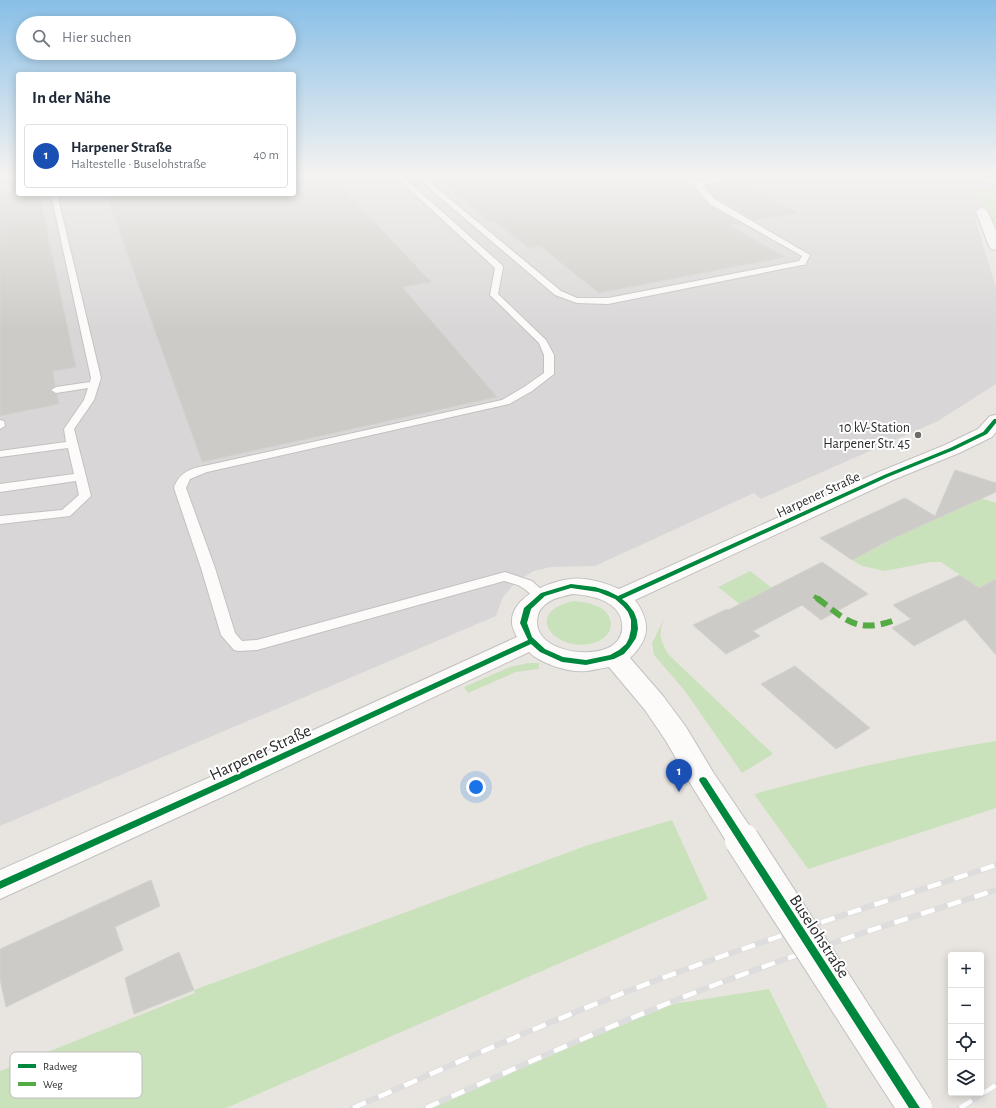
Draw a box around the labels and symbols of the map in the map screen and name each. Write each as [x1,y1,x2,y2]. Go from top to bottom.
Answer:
place label: 10 kV-Station Harpener Str. 45 [823,421,910,451]
marker: 10 kV-Station Harpener Str. 45 [913,430,923,440]
street label: Harpener Straße [775,469,862,520]
street label: Harpener Straße [207,721,314,783]
pin: 1 [666,759,692,792]
your location [466,777,486,797]
street label: Buselohstraße [786,892,853,981]
legend [10,1052,142,1098]
text: Radweg [43,1061,78,1072]
text: Weg [43,1079,63,1090]

